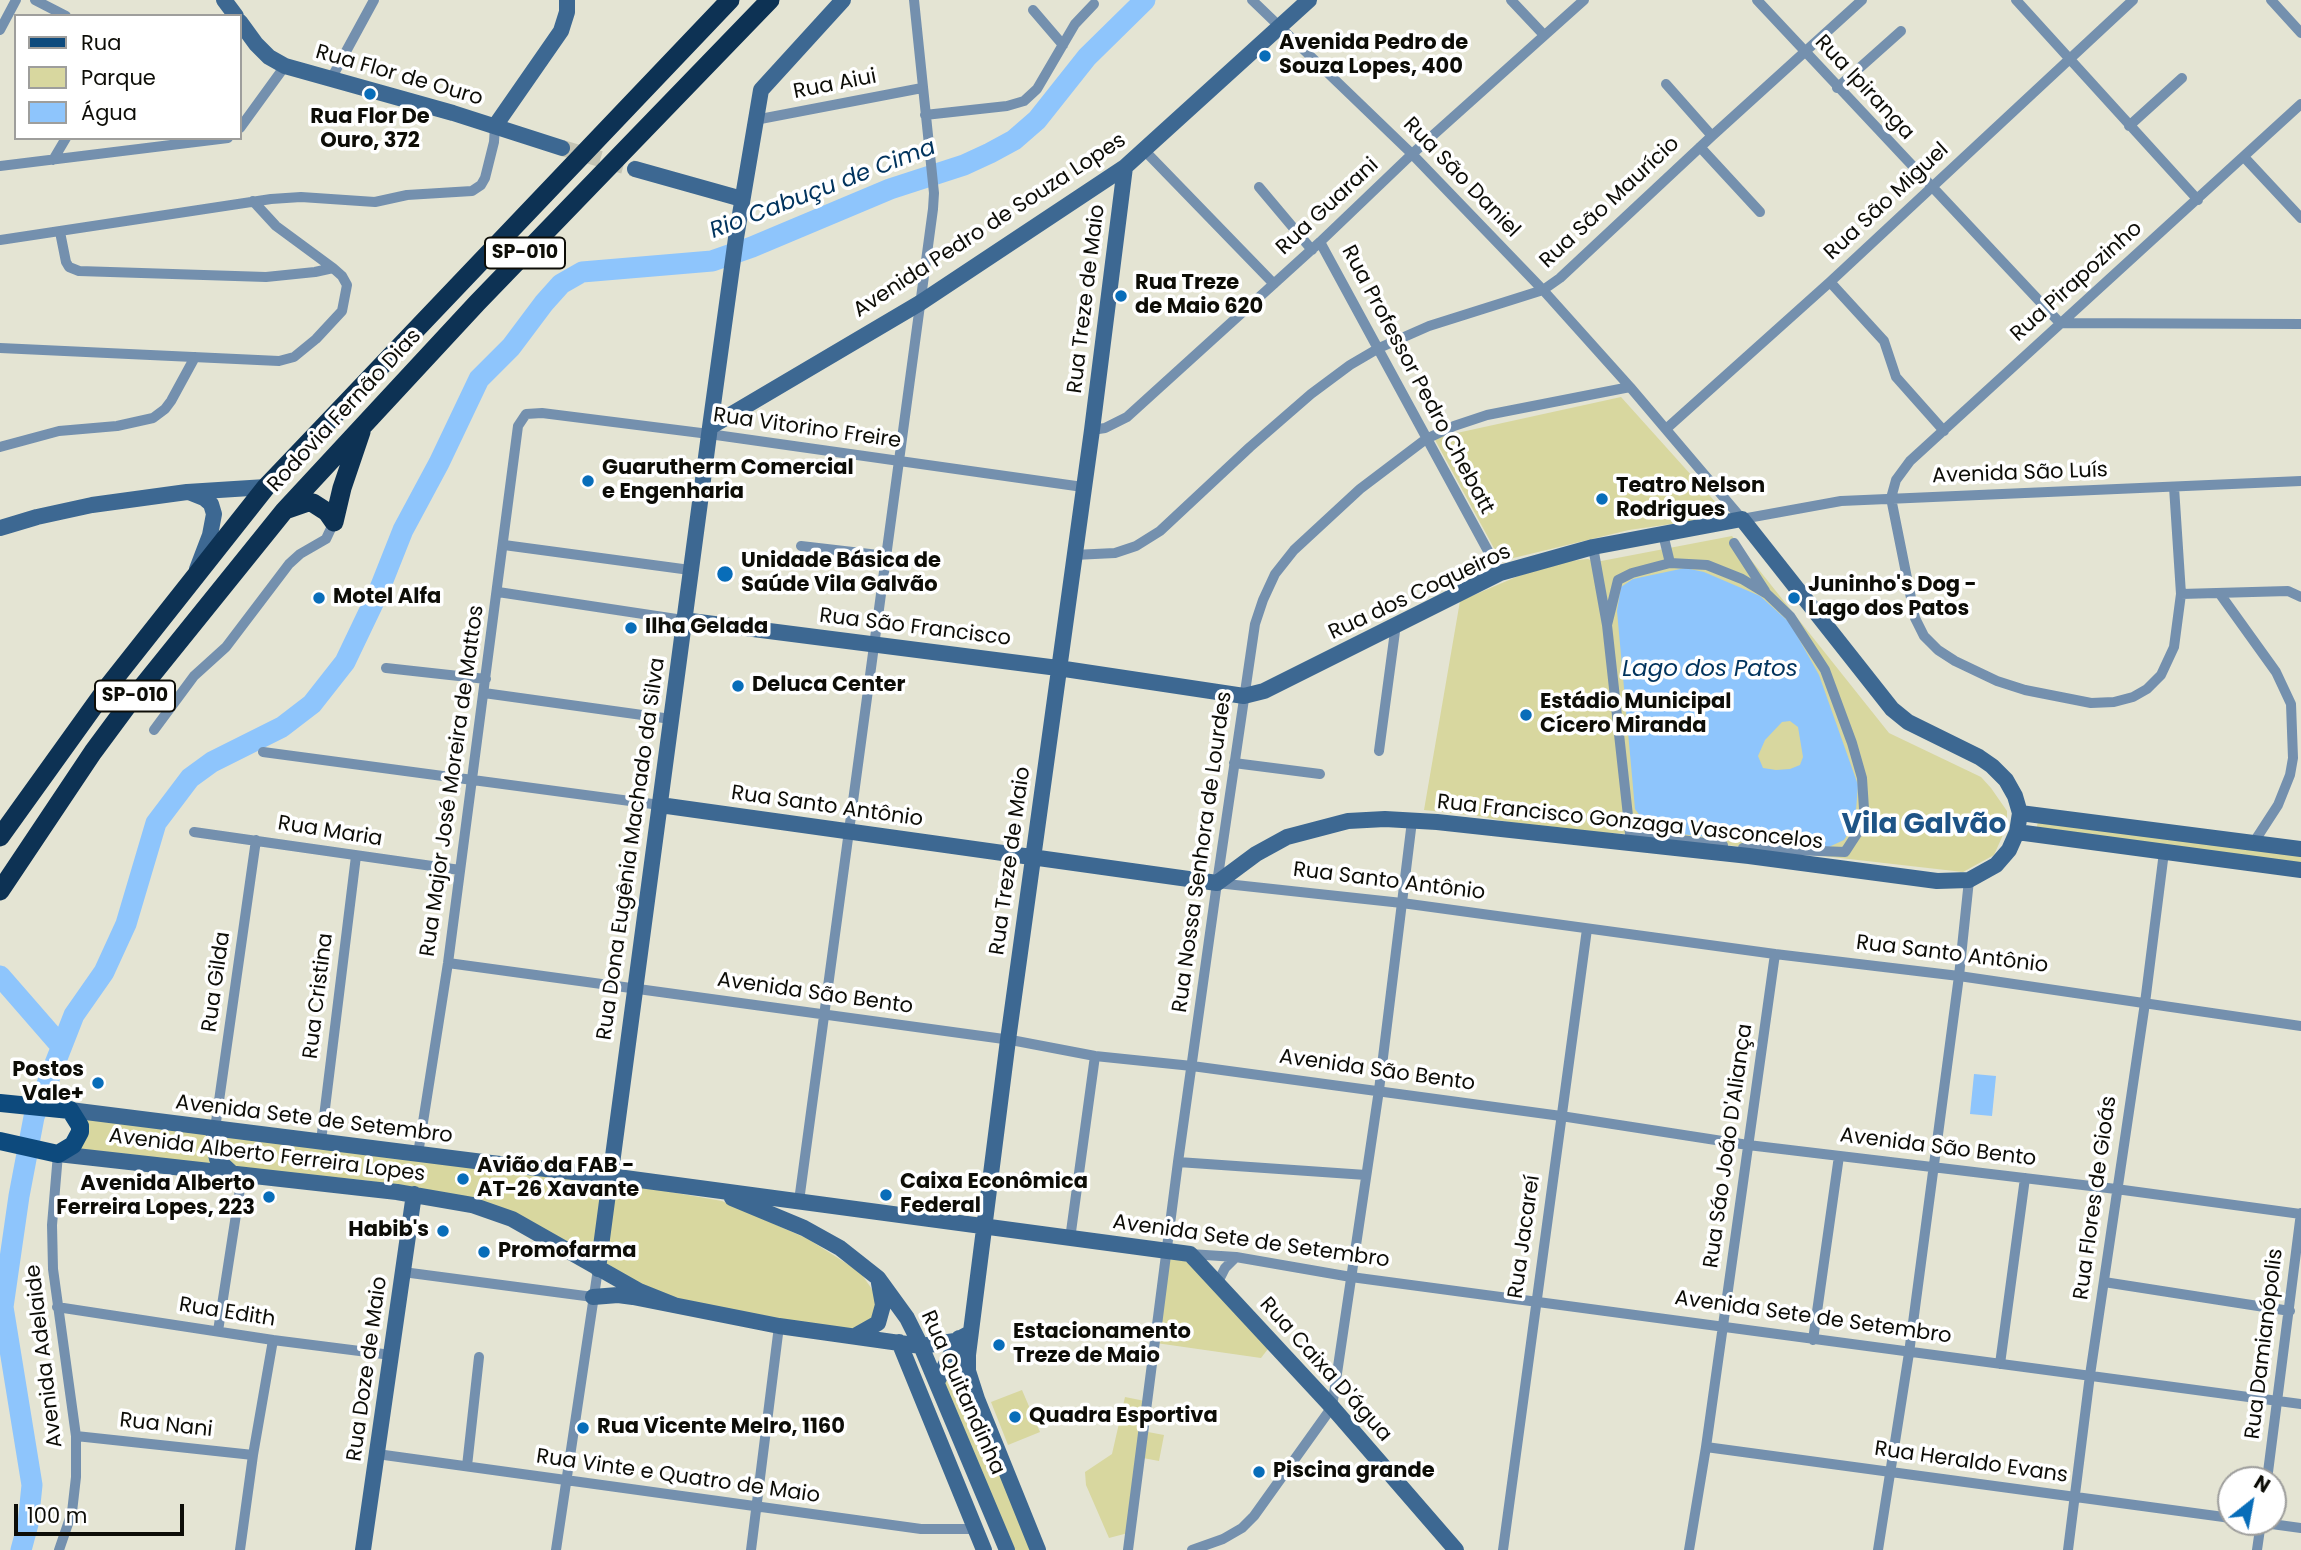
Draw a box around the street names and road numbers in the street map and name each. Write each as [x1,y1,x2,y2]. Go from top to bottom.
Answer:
street label: Rua Ipiranga [1809,30,1919,146]
street label: Rua Flor de Ouro [313,40,485,112]
street label: Rua Aiui [791,65,879,105]
street label: Rua São Daniel [1397,113,1525,243]
street label: Avenida Pedro de Souza Lopes [849,128,1131,324]
street label: Rua São Maurício [1535,132,1685,274]
street label: Rua São Miguel [1820,138,1954,266]
street label: Rua Guarani [1272,153,1384,261]
street label: Rua Treze de Maio [1063,203,1111,395]
street label: Rua Pirapozinho [2006,216,2148,348]
road number: SP-010 [485,238,565,268]
street label: Rua Professor Pedro Chebatt [1335,241,1499,519]
street label: Rodovia Fernão Dias [263,324,427,498]
street label: Rua Vitorino Freire [711,403,903,455]
street label: Avenida São Luís [1932,458,2108,490]
street label: Rua dos Coqueiros [1325,540,1515,646]
street label: Rua Major José Moreira de Mattos [416,604,490,958]
street label: Rua São Francisco [818,604,1012,652]
street label: Rua Dona Eugênia Machado da Silva [593,656,671,1042]
road number: SP-010 [95,680,175,712]
street label: Rua Nossa Senhora de Lourdes [1168,690,1238,1014]
street label: Rua Treze de Maio [985,765,1037,957]
street label: Rua Santo Antônio [729,781,925,833]
street label: Rua Francisco Gonzaga Vasconcelos [1436,790,1824,856]
street label: Rua Maria [276,811,384,853]
street label: Rua Santo Antônio [1291,858,1487,906]
street label: Rua Gilda [197,930,237,1034]
street label: Rua Santo Antônio [1854,931,2050,979]
street label: Rua Cristina [299,932,339,1060]
street label: Avenida São Bento [715,968,915,1020]
street label: Rua Sáo Joáo D'Aliança [1699,1022,1759,1270]
street label: Avenida São Bento [1277,1045,1477,1097]
street label: Avenida Sete de Setembro [174,1090,454,1150]
street label: Rua Flores de Gioás [2069,1094,2123,1302]
street label: Avenida São Bento [1838,1123,2038,1173]
street label: Avenida Alberto Ferreira Lopes [107,1124,427,1188]
street label: Rua Jacareí [1504,1174,1546,1300]
street label: Avenida Sete de Setembro [1111,1210,1391,1274]
street label: Rua Damianópolis [2241,1247,2289,1441]
street label: Avenida Adelaide [21,1263,69,1449]
street label: Rua Doze de Maio [343,1275,393,1463]
street label: Avenida Sete de Setembro [1673,1286,1953,1350]
street label: Rua Edith [177,1293,277,1333]
street label: Rua Caixa D'água [1254,1293,1396,1447]
street label: Rua Quitandinha [915,1307,1009,1479]
street label: Rua Nani [118,1409,214,1443]
street label: Rua Heraldo Evans [1873,1437,2069,1489]
street label: Rua Vinte e Quatro de Maio [535,1445,821,1509]

